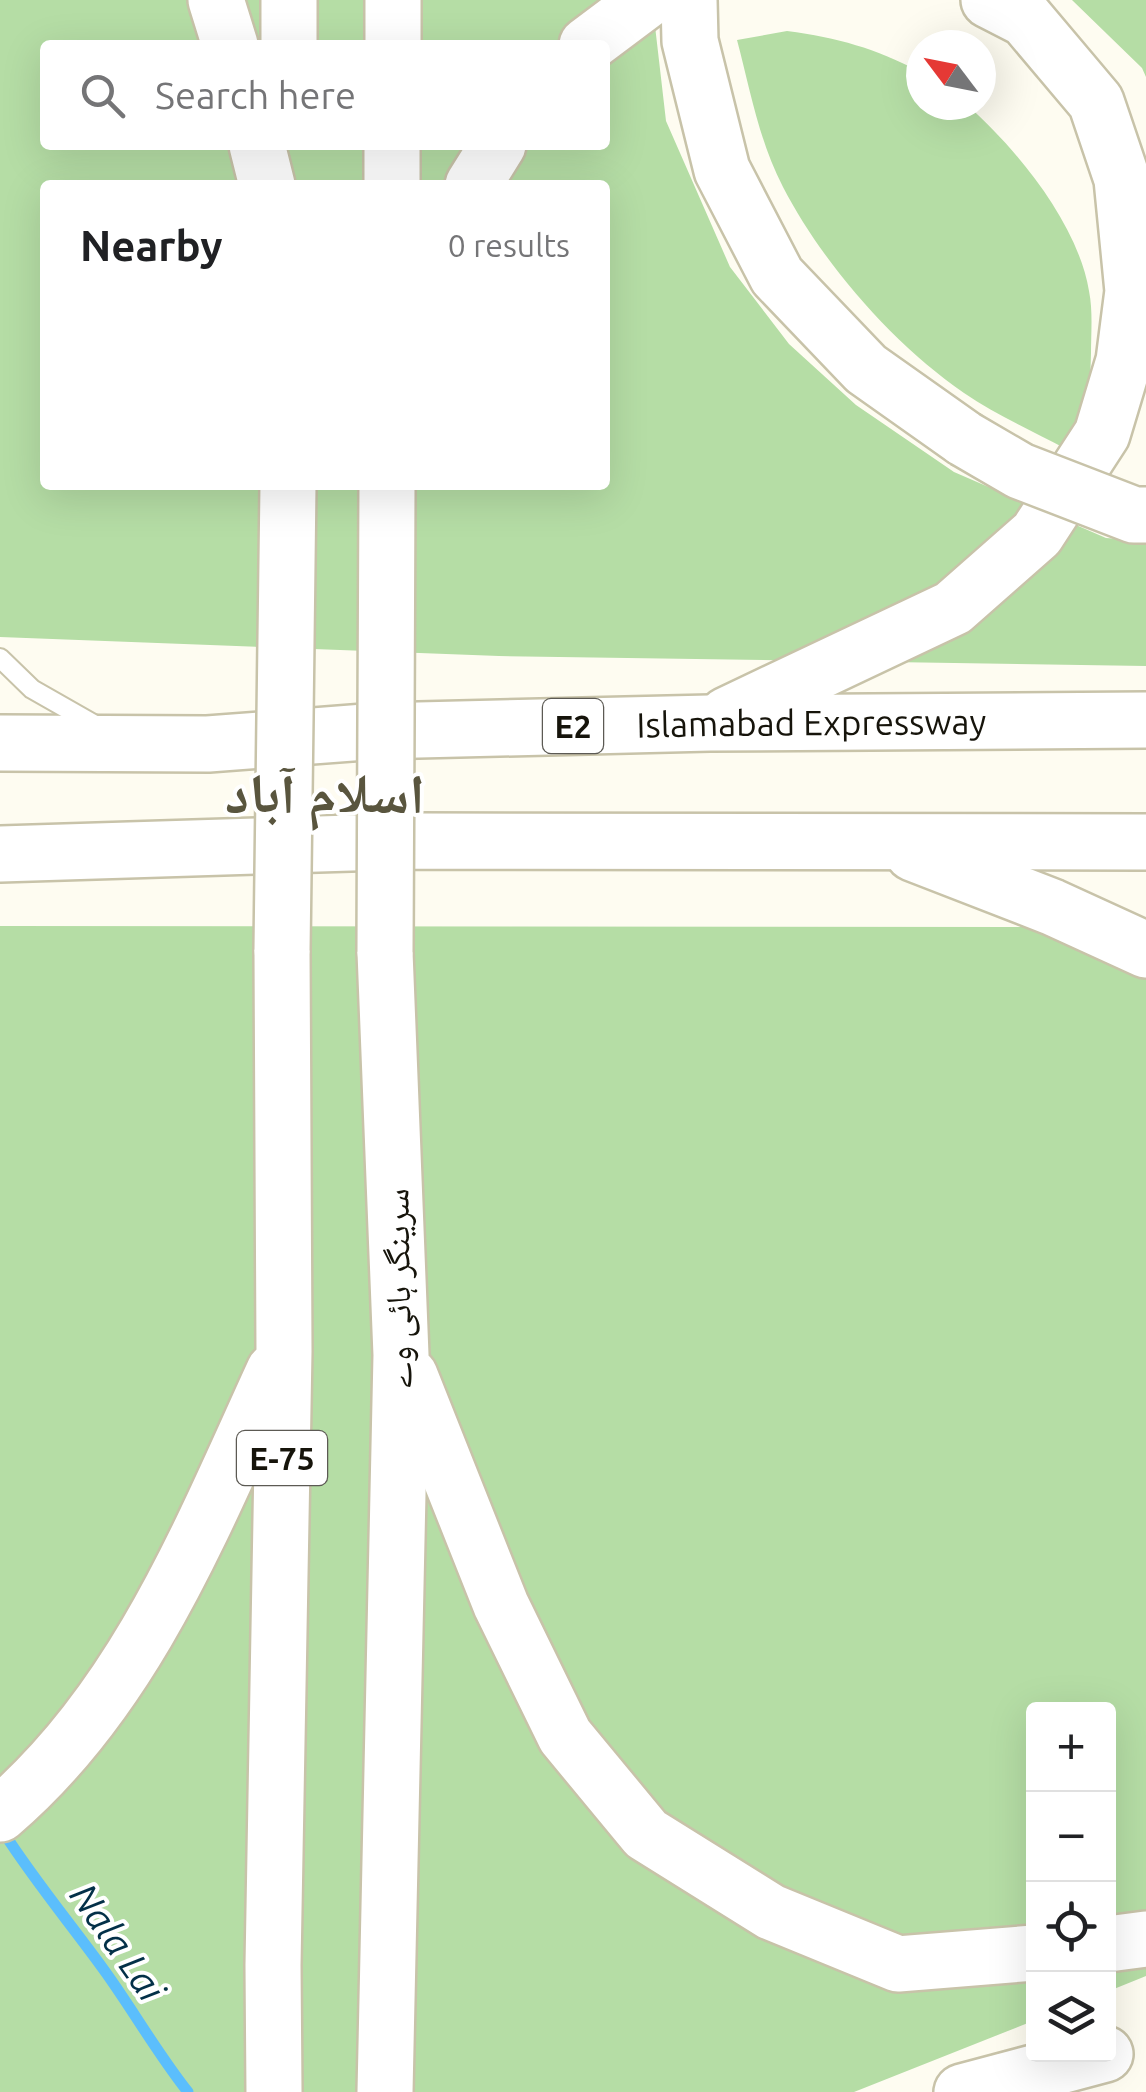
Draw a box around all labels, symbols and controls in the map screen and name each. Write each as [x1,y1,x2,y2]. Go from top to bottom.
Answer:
north arrow [906,30,996,120]
search box [40,40,610,150]
icon: search [75,68,130,123]
text: Search here [155,74,356,116]
text: Nearby [80,222,223,269]
text: 0 results [448,227,570,263]
road number: E2 [543,699,603,753]
street label: Islamabad Expressway [636,701,987,745]
district label: اسلام آباد [225,762,425,831]
street label: سرینگر ہائی وے [375,1188,421,1390]
road number: E-75 [237,1431,327,1485]
map controls [1026,1702,1116,2062]
button: + [1026,1702,1116,1792]
button: − [1026,1792,1116,1882]
water label: Nala Lai [63,1875,174,2010]
button: locate [1026,1882,1116,1972]
button: layers [1026,1972,1116,2062]

